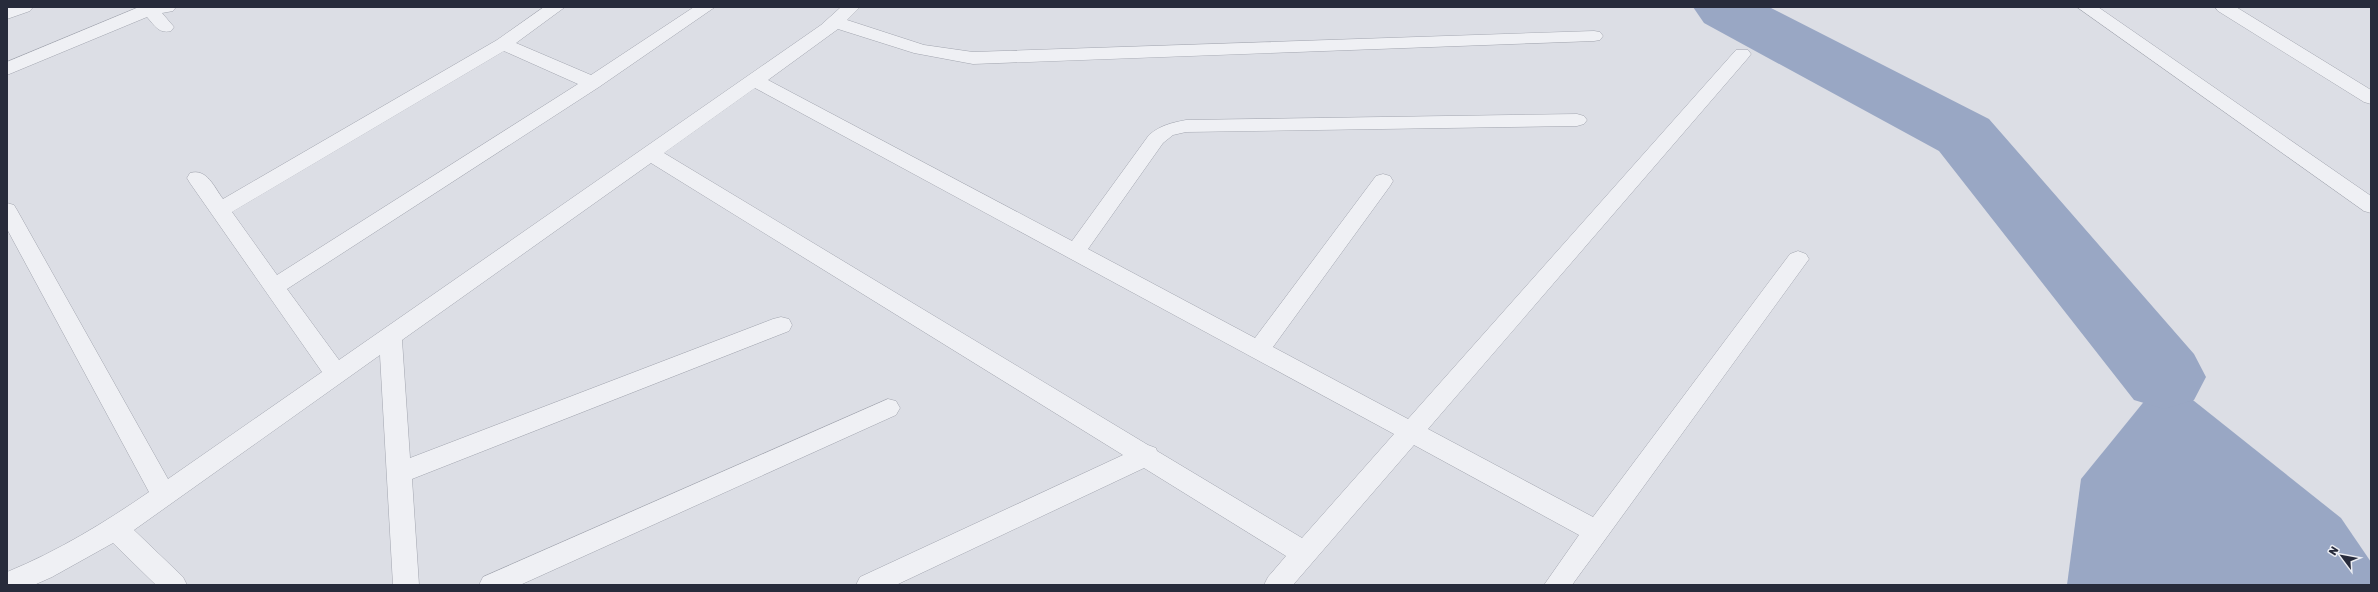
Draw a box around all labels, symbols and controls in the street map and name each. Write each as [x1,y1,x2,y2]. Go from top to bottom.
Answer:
north arrow [2322,536,2362,576]
text: N [2326,544,2342,558]

